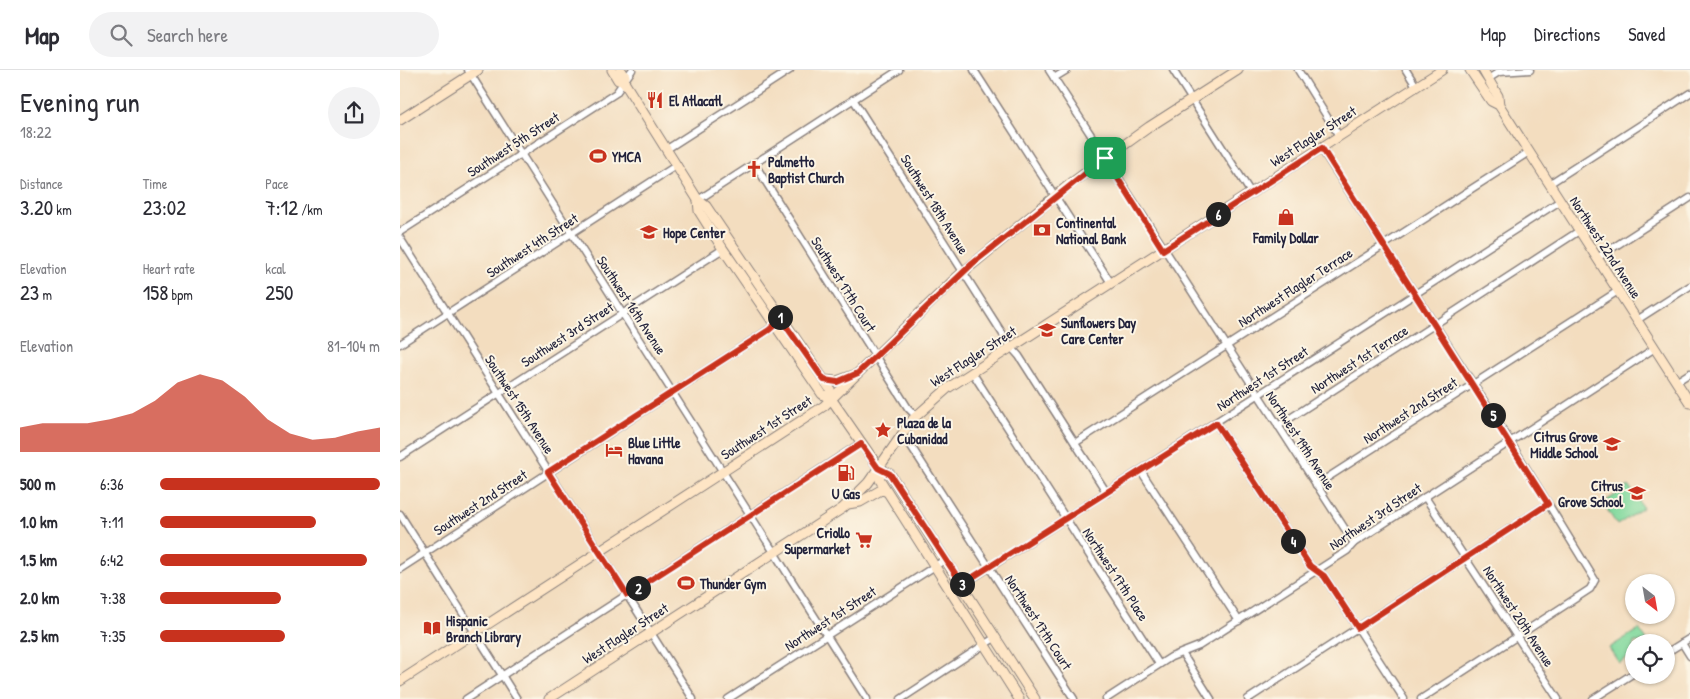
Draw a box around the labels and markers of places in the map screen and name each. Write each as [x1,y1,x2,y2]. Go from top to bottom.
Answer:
restaurant icon: El Atlacatl [645,90,665,110]
place label: El Atlacatl [669,91,723,110]
pin [1084,137,1126,179]
sports icon: YMCA [588,146,608,166]
place label: YMCA [612,147,641,166]
place label: Palmetto Baptist Church [768,152,844,189]
church icon: Palmetto Baptist Church [744,159,764,179]
pin: 6 [1206,202,1230,226]
shop icon: Family Dollar [1276,207,1296,227]
place label: Continental National Bank [1056,213,1126,248]
bank icon: Continental National Bank [1032,220,1052,240]
school or university icon: Hope Center [639,222,659,242]
place label: Hope Center [663,223,726,244]
place label: Family Dollar [1252,228,1319,249]
pin: 1 [768,304,792,330]
place label: Sunflowers Day Care Center [1061,313,1136,348]
school or university icon: Sunflowers Day Care Center [1037,320,1057,340]
pin: 5 [1480,402,1506,428]
place label: Plaza de la Cubanidad [897,413,952,448]
place icon: Plaza de la Cubanidad [873,420,893,440]
place label: Citrus Grove Middle School [1530,427,1598,462]
place label: Blue Little Havana [628,433,681,468]
school or university icon: Citrus Grove Middle School [1602,434,1622,454]
hotel icon: Blue Little Havana [604,440,624,460]
fuel station icon: U Gas [836,463,856,483]
place label: Citrus Grove School [1558,476,1624,511]
school or university icon: Citrus Grove School [1627,483,1647,503]
place label: U Gas [832,484,861,503]
place label: Criollo Supermarket [784,523,851,560]
pin: 4 [1280,528,1306,554]
supermarket icon: Criollo Supermarket [854,530,874,550]
pin: 3 [950,572,974,596]
sports icon: Thunder Gym [676,573,696,593]
place label: Thunder Gym [699,574,767,595]
pin: 2 [626,576,650,600]
place label: Hispanic Branch Library [446,611,521,648]
library icon: Hispanic Branch Library [422,618,442,638]

